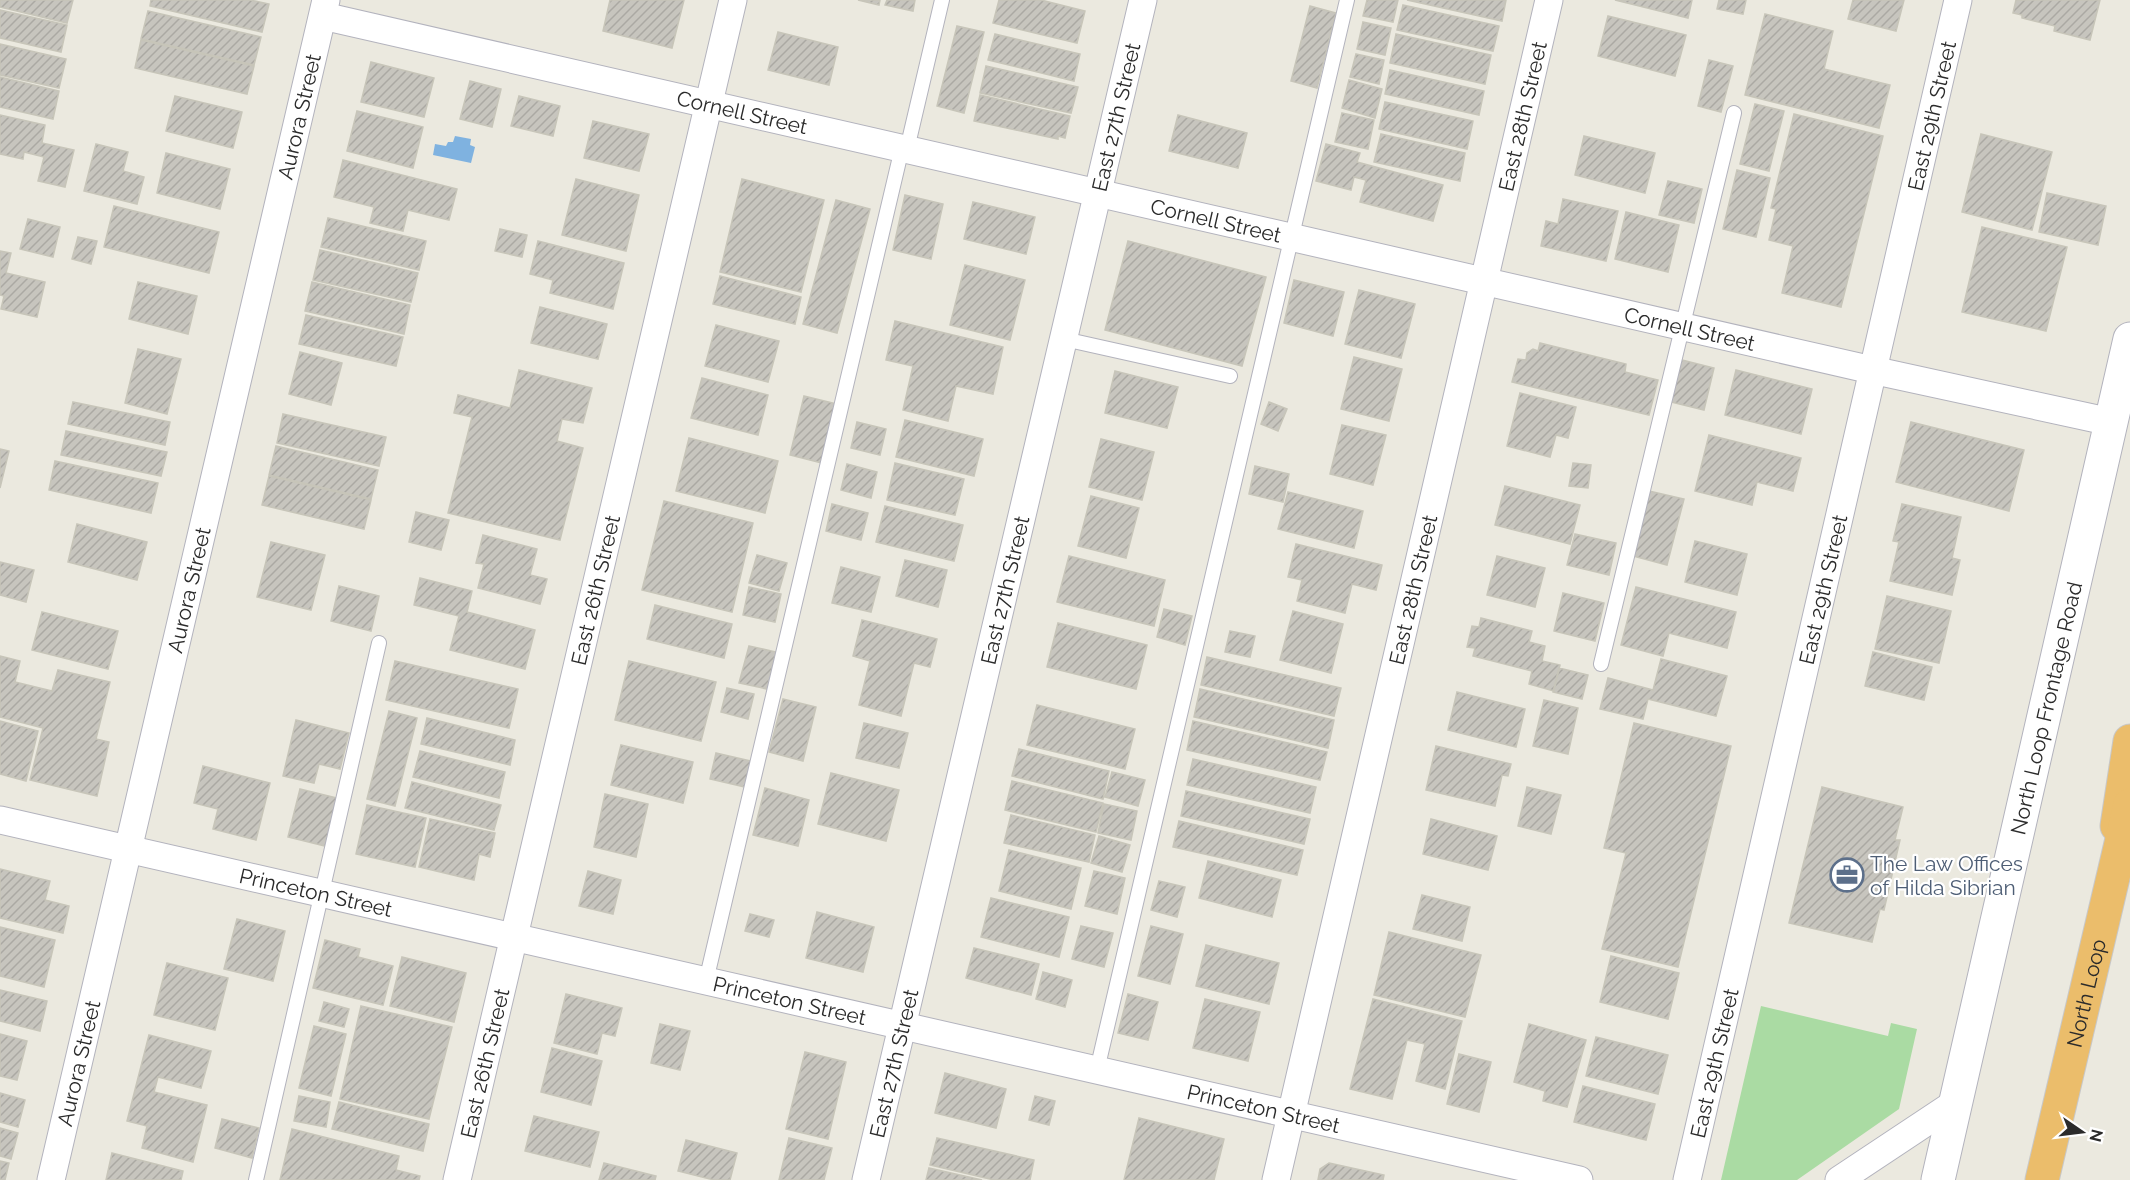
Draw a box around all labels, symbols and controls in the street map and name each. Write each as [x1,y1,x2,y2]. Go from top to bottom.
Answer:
street label: East 29th Street [1902,38,1961,193]
street label: East 28th Street [1493,39,1552,193]
street label: East 27th Street [1086,40,1145,194]
street label: Aurora Street [272,51,326,182]
street label: Cornell Street [674,85,810,139]
street label: Cornell Street [1148,193,1284,247]
street label: Cornell Street [1622,301,1758,355]
street label: East 26th Street [565,512,625,667]
street label: East 28th Street [1383,512,1442,667]
street label: East 29th Street [1793,512,1852,667]
street label: East 27th Street [975,513,1034,667]
street label: Aurora Street [162,524,215,655]
street label: North Loop Frontage Road [2005,579,2087,837]
place label: The Law Offices of Hilda Sibrian [1870,851,2023,900]
office icon: The Law Offices of Hilda Sibrian [1829,857,1865,893]
street label: Princeton Street [237,862,395,922]
street label: North Loop [2061,936,2111,1050]
street label: Princeton Street [711,971,869,1030]
street label: East 26th Street [455,986,514,1141]
street label: East 27th Street [864,986,923,1140]
street label: East 29th Street [1685,986,1743,1140]
street label: Aurora Street [51,998,105,1128]
street label: Princeton Street [1185,1079,1342,1138]
north arrow [2052,1102,2112,1162]
text: N [2085,1127,2107,1144]

